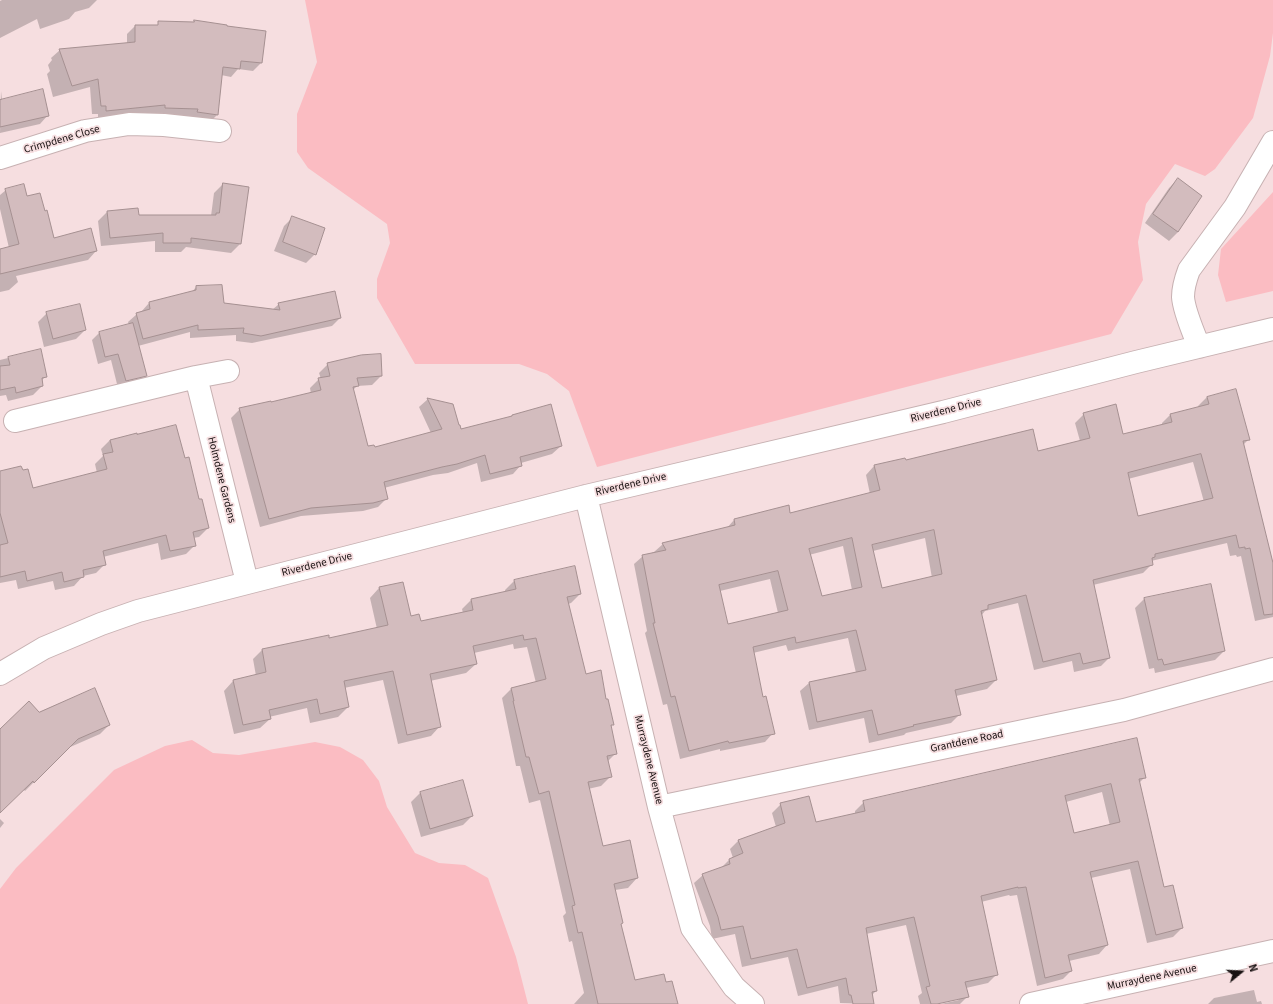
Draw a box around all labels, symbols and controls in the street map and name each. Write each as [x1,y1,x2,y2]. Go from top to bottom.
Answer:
street label: Crimpdene Close [23,123,101,157]
street label: Riverdene Drive [909,396,983,426]
street label: Holmdene Gardens [204,435,238,525]
street label: Riverdene Drive [594,470,668,500]
street label: Riverdene Drive [280,550,354,580]
street label: Murraydene Avenue [631,714,665,806]
street label: Grantdene Road [929,728,1005,756]
north arrow [1221,952,1261,992]
street label: Murraydene Avenue [1106,962,1198,994]
text: N [1245,962,1261,974]

